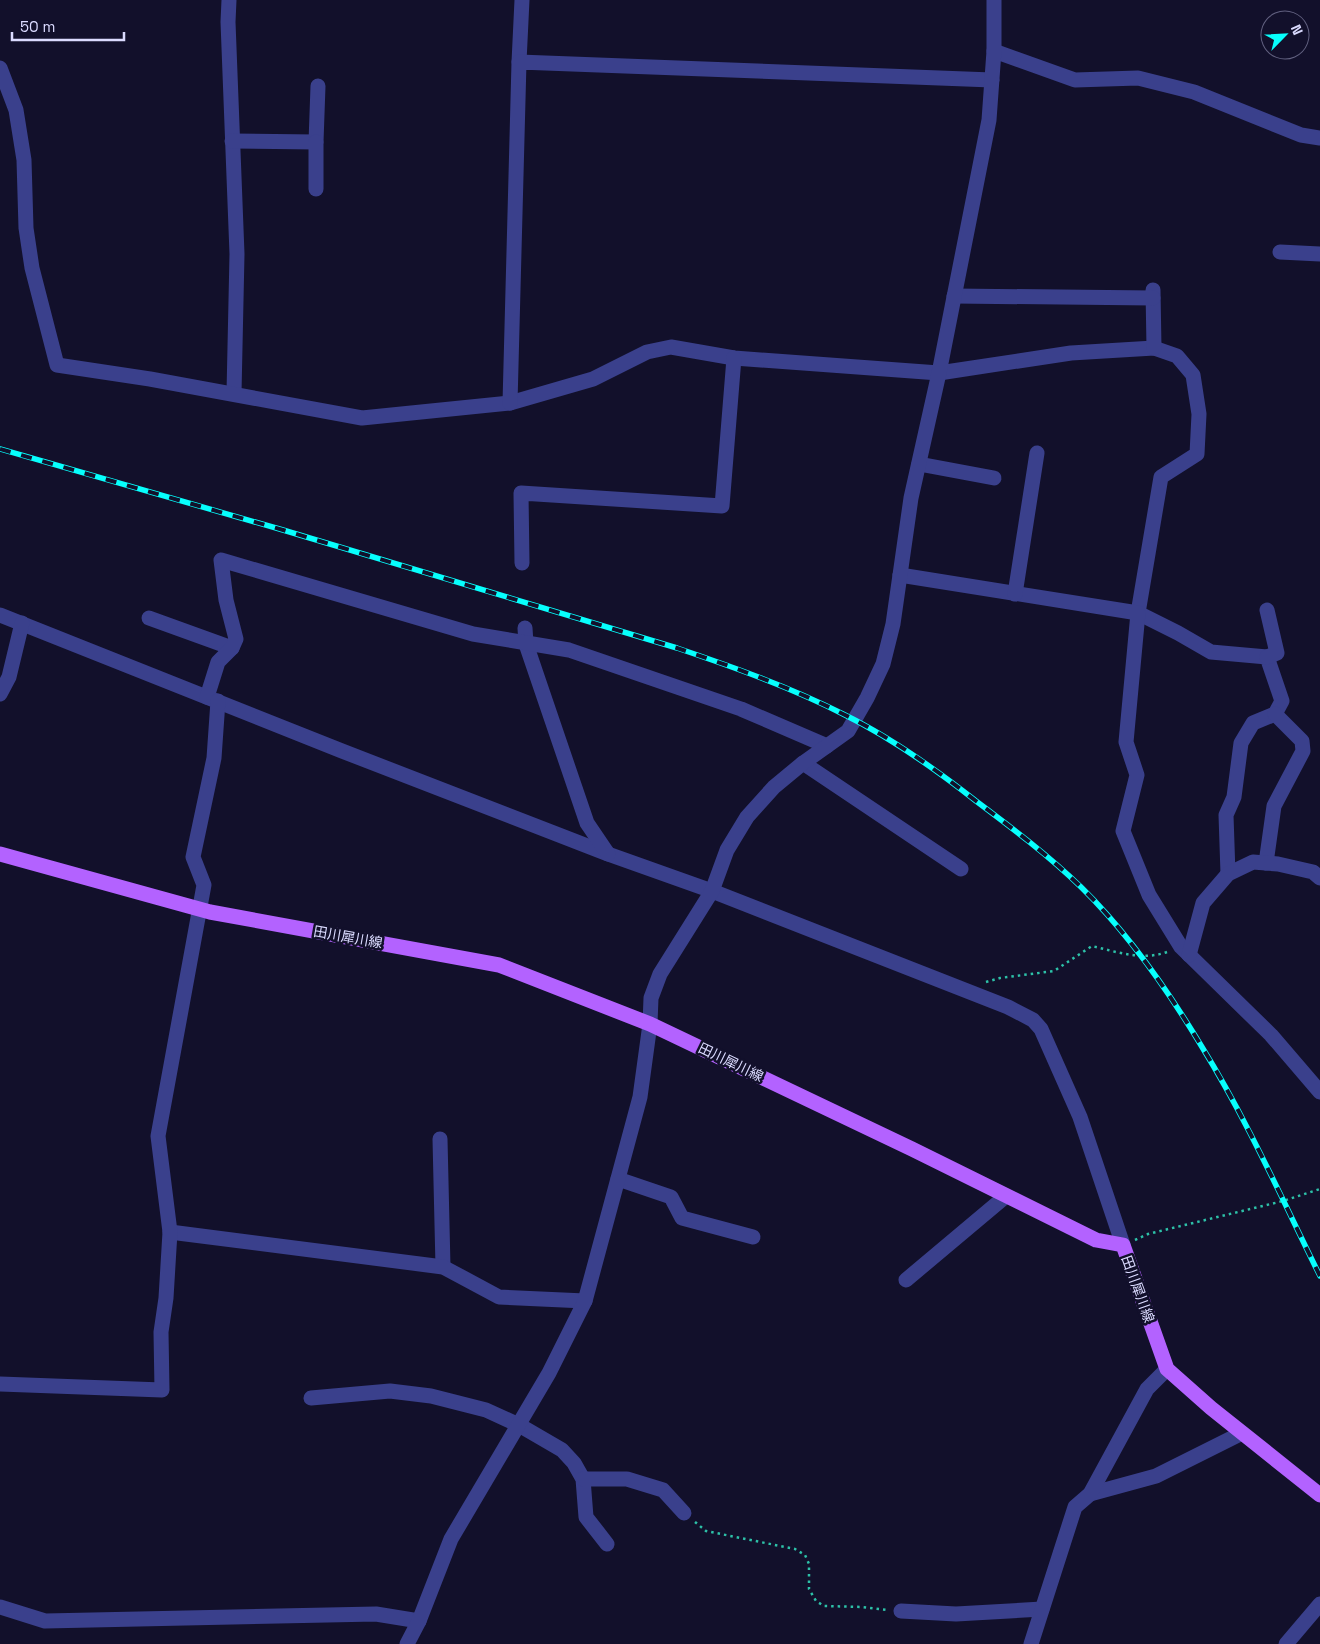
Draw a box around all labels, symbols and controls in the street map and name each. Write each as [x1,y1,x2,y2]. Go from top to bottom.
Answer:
scale bar [12,10,125,42]
north arrow [1260,10,1310,60]
text: 50 m [20,17,55,36]
text: N [1287,22,1307,38]
street label: 田川犀川線 [312,922,384,952]
street label: 田川犀川線 [696,1039,766,1085]
street label: 田川犀川線 [1118,1253,1158,1325]

